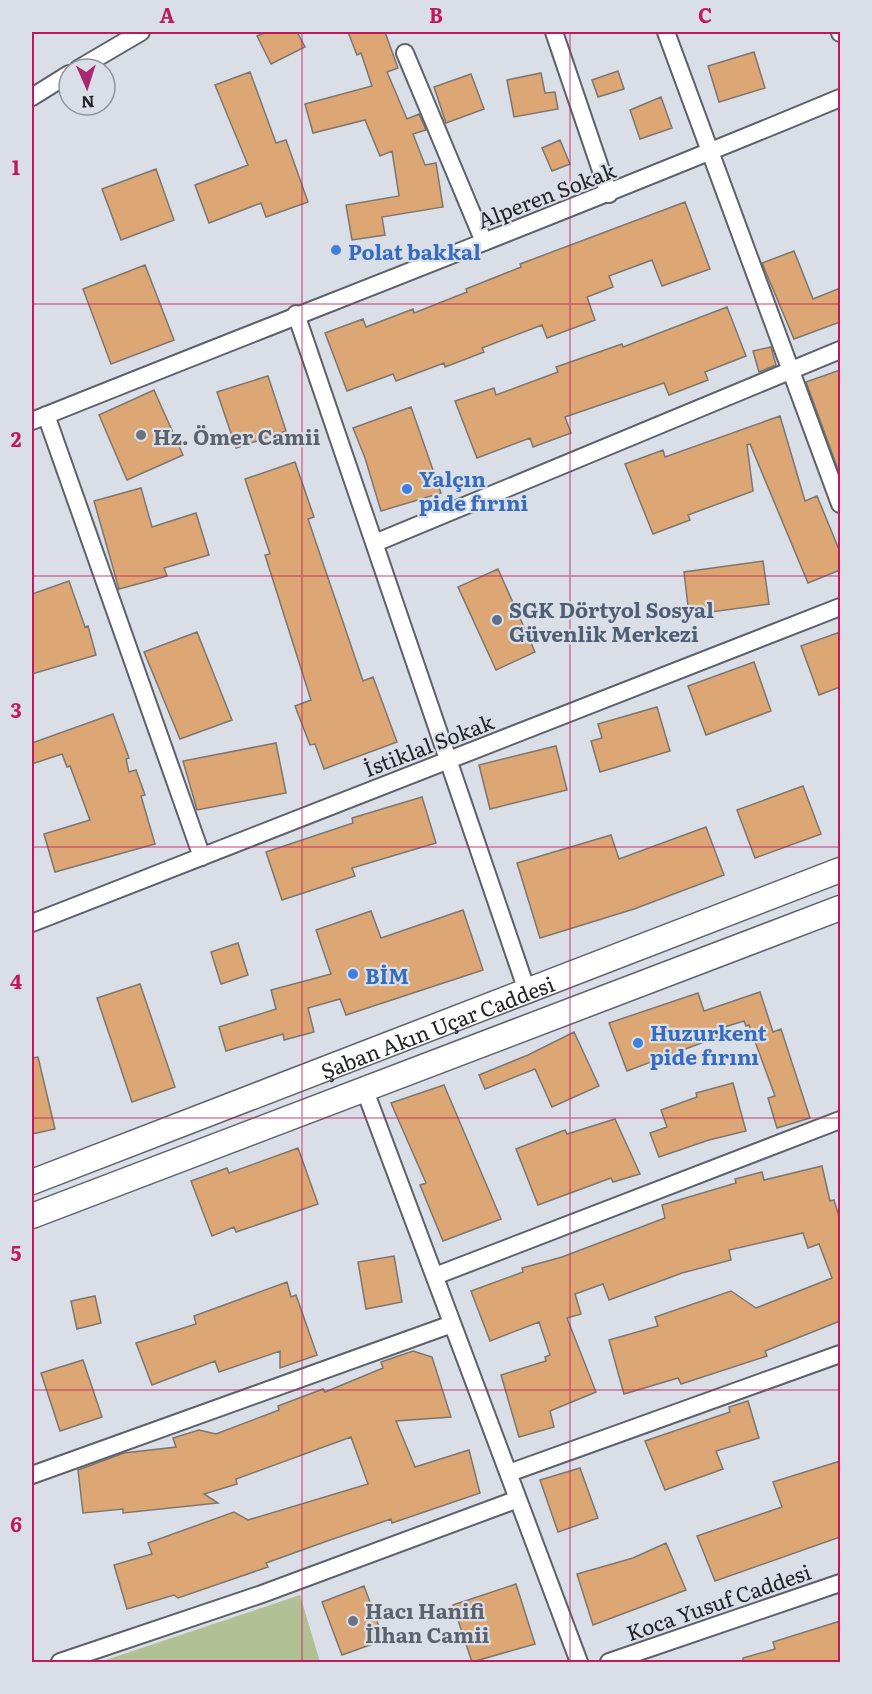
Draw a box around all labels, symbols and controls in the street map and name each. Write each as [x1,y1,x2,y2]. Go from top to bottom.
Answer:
text: A [159,0,175,29]
text: B [429,0,443,29]
text: C [698,0,712,29]
north arrow [57,57,117,117]
text: N [80,91,95,115]
text: 1 [12,151,20,181]
street label: Alperen Sokak [472,153,620,235]
place label: Polat bakkal [348,235,481,266]
marker: Polat bakkal [329,243,343,257]
place label: Hz. Ömer Camii [153,420,321,451]
text: 2 [11,423,22,453]
marker: Hz. Ömer Camii [134,428,148,442]
place label: Yalçın pide fırıni [419,462,529,517]
marker: Yalçın pide fırıni [400,482,414,496]
place label: SGK Dörtyol Sosyal Güvenlik Merkezi [509,593,714,648]
marker: SGK Dörtyol Sosyal Güvenlik Merkezi [490,613,504,627]
text: 3 [10,694,22,724]
street label: İstiklal Sokak [358,705,498,783]
place label: BİM [365,959,409,990]
text: 4 [10,965,22,995]
street label: Şaban Akın Uçar Caddesi [315,966,558,1085]
marker: BİM [346,967,360,981]
place label: Huzurkent pide fırını [650,1016,767,1071]
marker: Huzurkent pide fırını [631,1036,645,1050]
text: 5 [11,1237,22,1267]
text: 6 [10,1508,22,1538]
street label: Koca Yusuf Caddesi [622,1555,814,1647]
place label: Hacı Hanifi İlhan Camii [365,1594,490,1649]
marker: Hacı Hanifi İlhan Camii [346,1614,360,1628]

